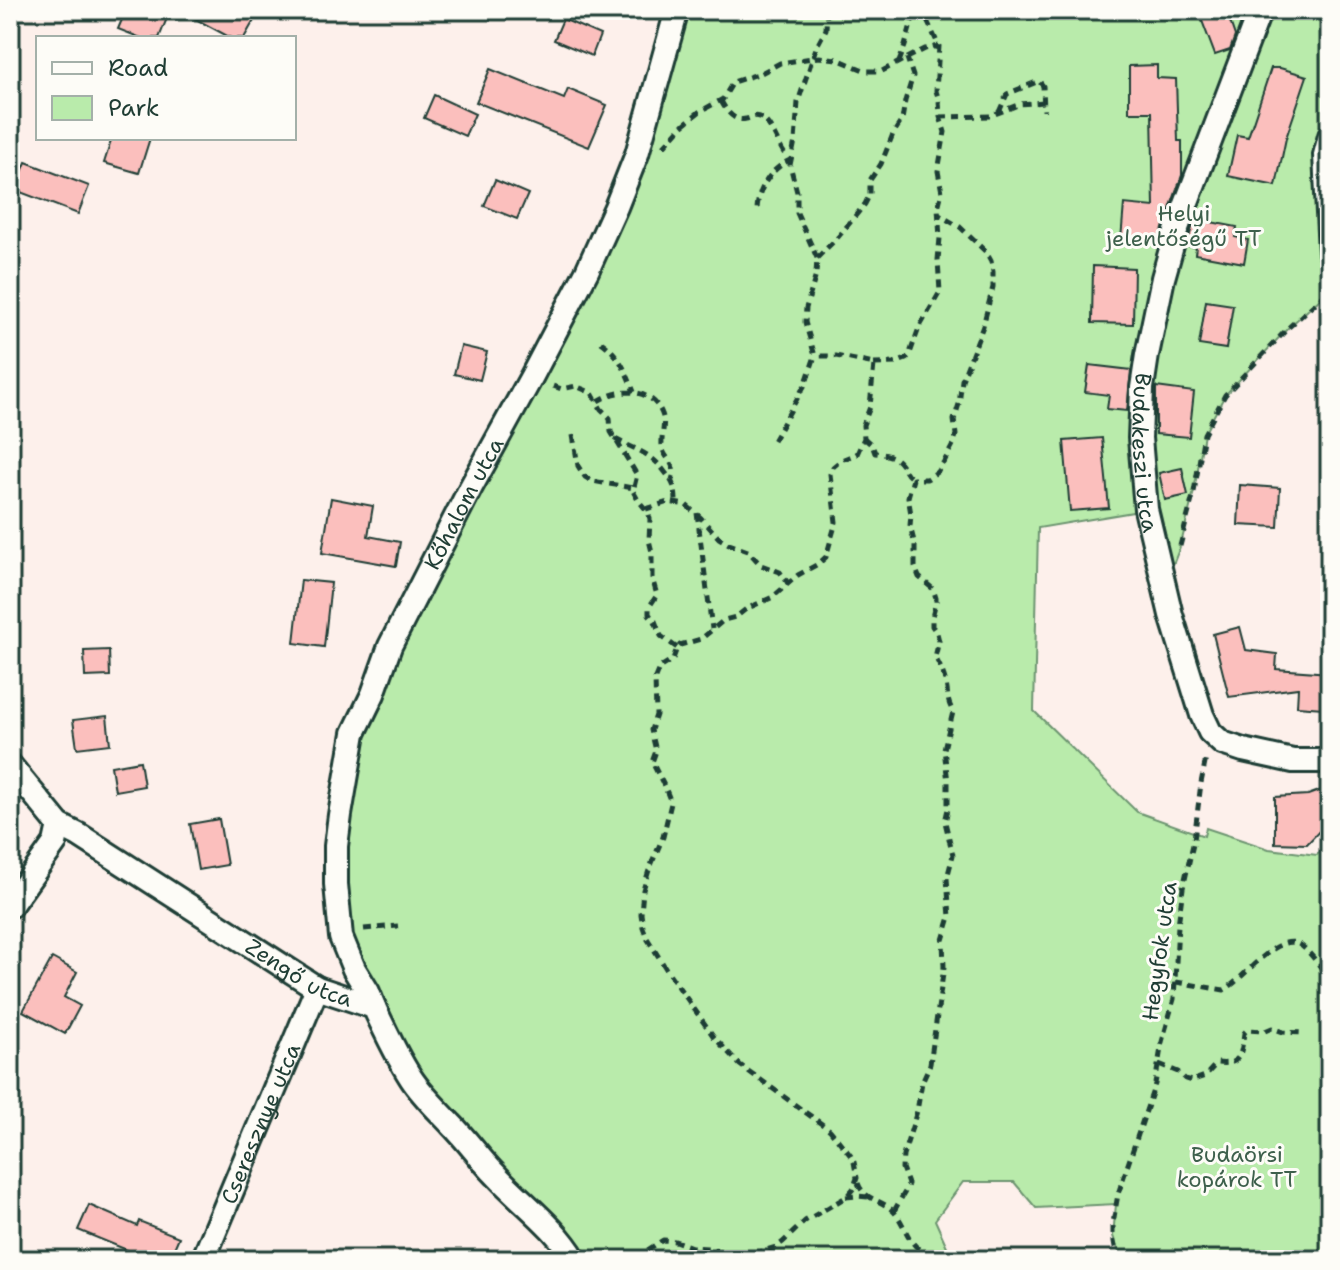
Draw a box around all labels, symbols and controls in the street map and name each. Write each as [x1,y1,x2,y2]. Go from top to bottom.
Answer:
legend [36,36,296,140]
text: Road [108,52,168,84]
text: Park [108,92,160,124]
park label: Helyi jelentőségű TT [1105,199,1262,253]
street label: Budakeszi utca [1125,371,1165,536]
street label: Kőhalom utca [417,432,511,575]
street label: Hegyfok utca [1135,879,1184,1023]
street label: Zengő utca [240,932,356,1014]
street label: Cseresznye utca [214,1039,307,1208]
park label: Budaörsi kopárok TT [1177,1140,1298,1194]

